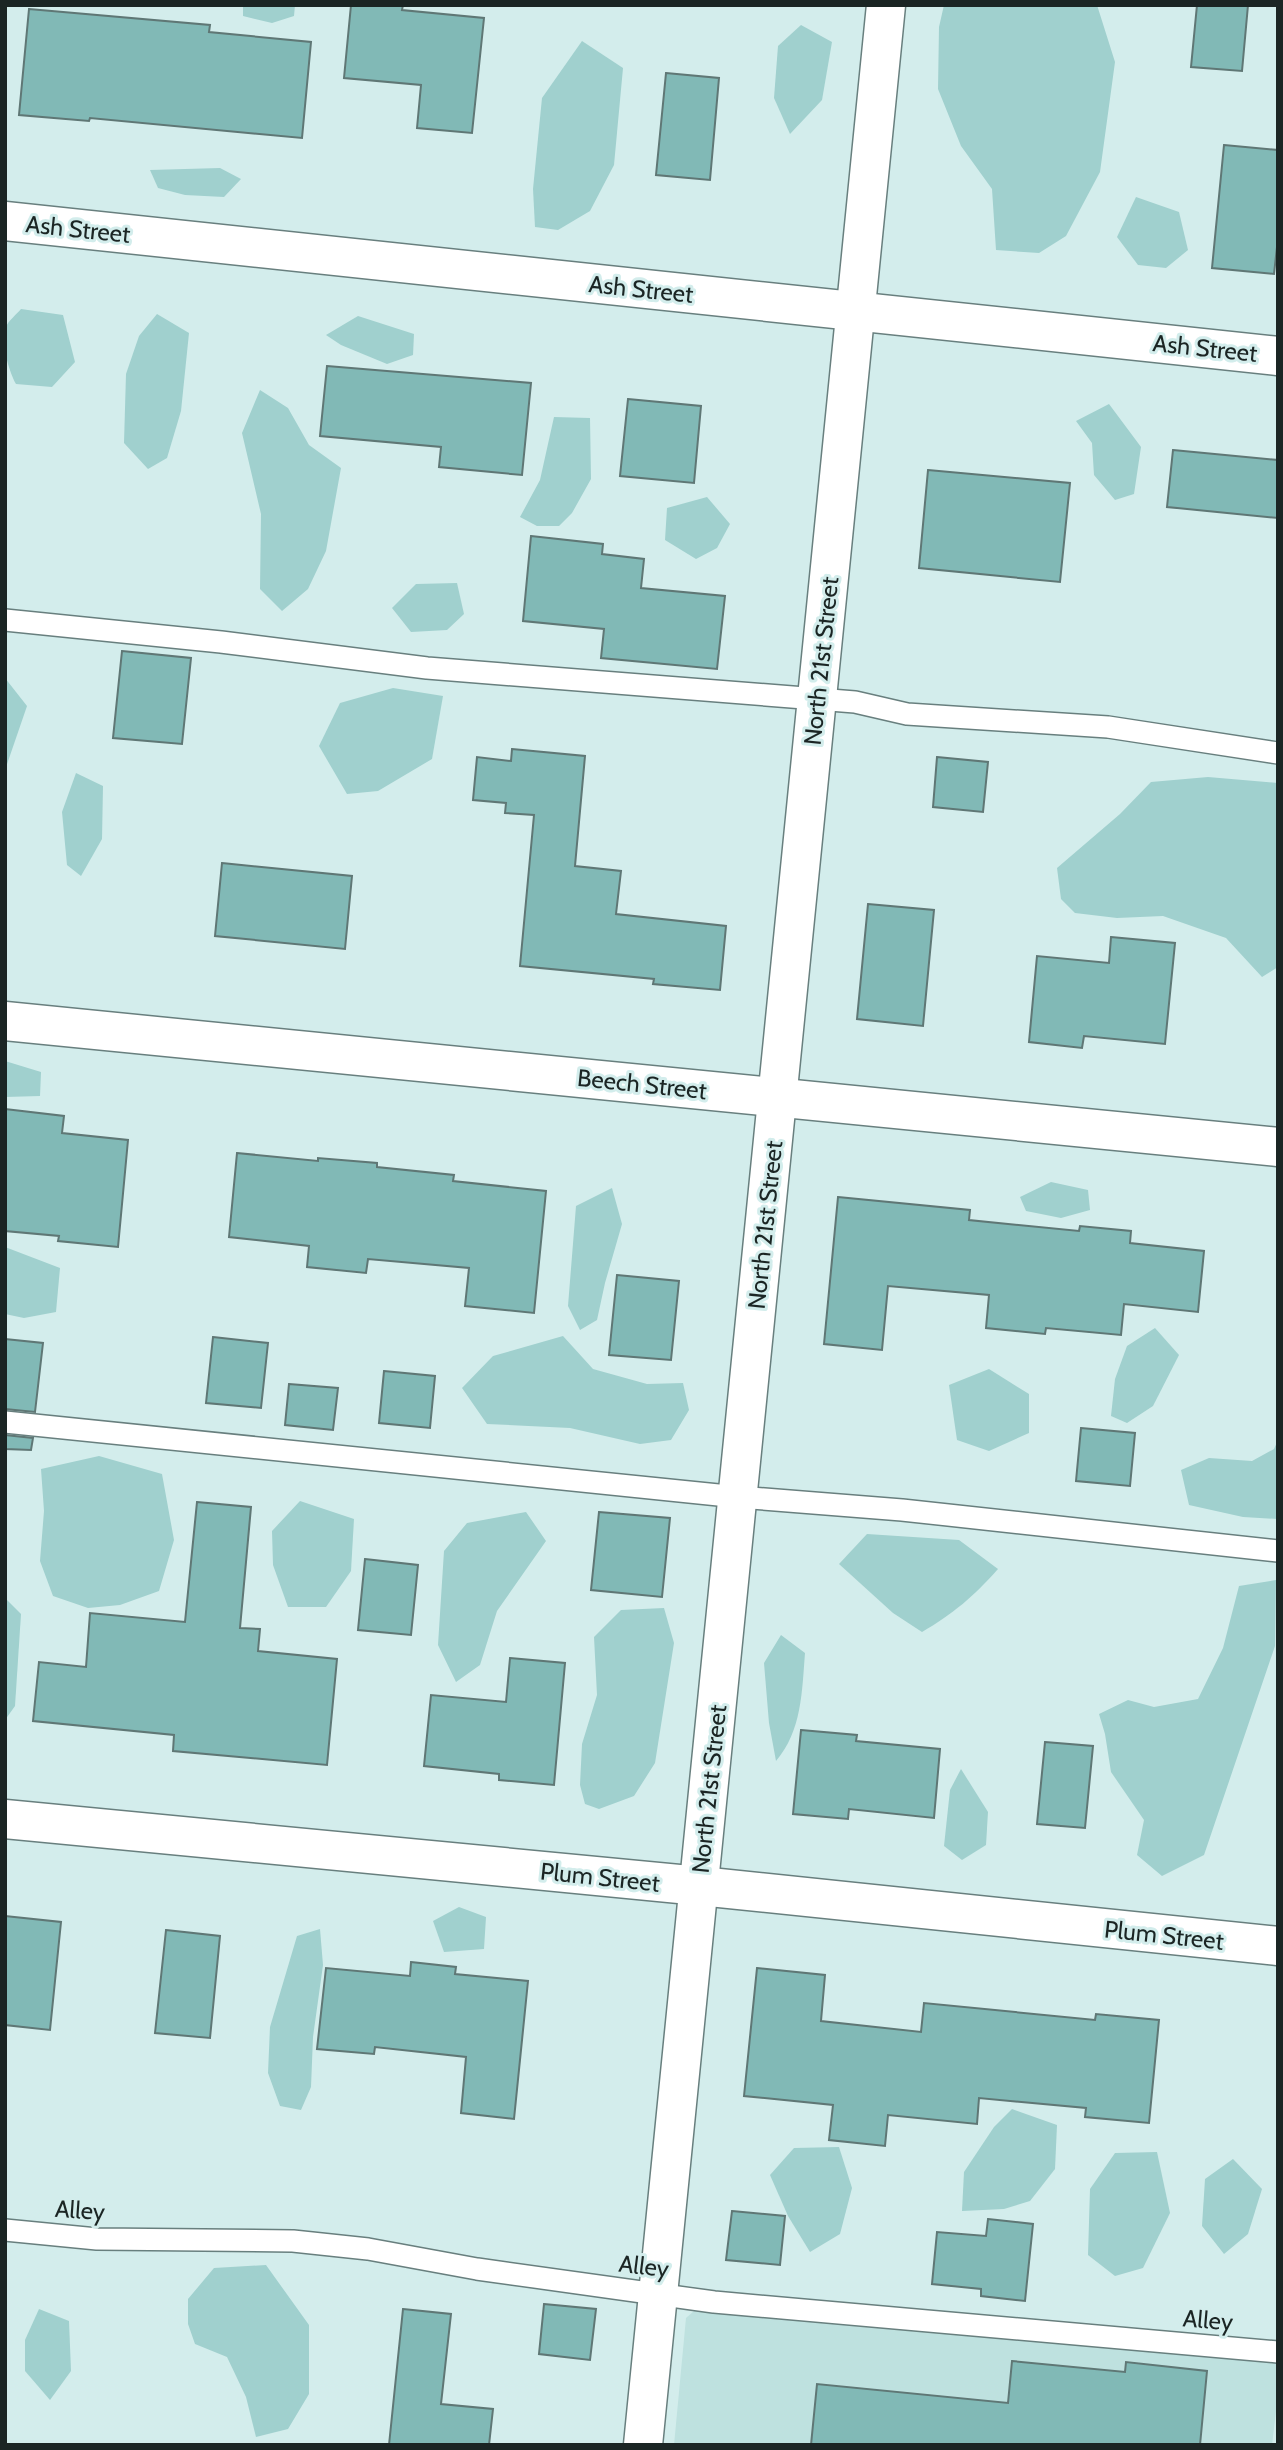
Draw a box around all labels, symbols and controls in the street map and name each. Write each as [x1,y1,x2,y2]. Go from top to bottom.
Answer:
street label: Ash Street [24,209,132,249]
street label: Ash Street [587,269,695,309]
street label: Ash Street [1151,328,1259,368]
street label: North 21st Street [798,575,844,747]
street label: Beech Street [576,1063,708,1105]
street label: North 21st Street [742,1139,788,1311]
street label: North 21st Street [686,1703,732,1875]
street label: Plum Street [539,1856,661,1898]
street label: Plum Street [1103,1914,1225,1956]
street label: Alley [54,2194,106,2226]
street label: Alley [617,2249,671,2283]
street label: Alley [1182,2303,1234,2337]

